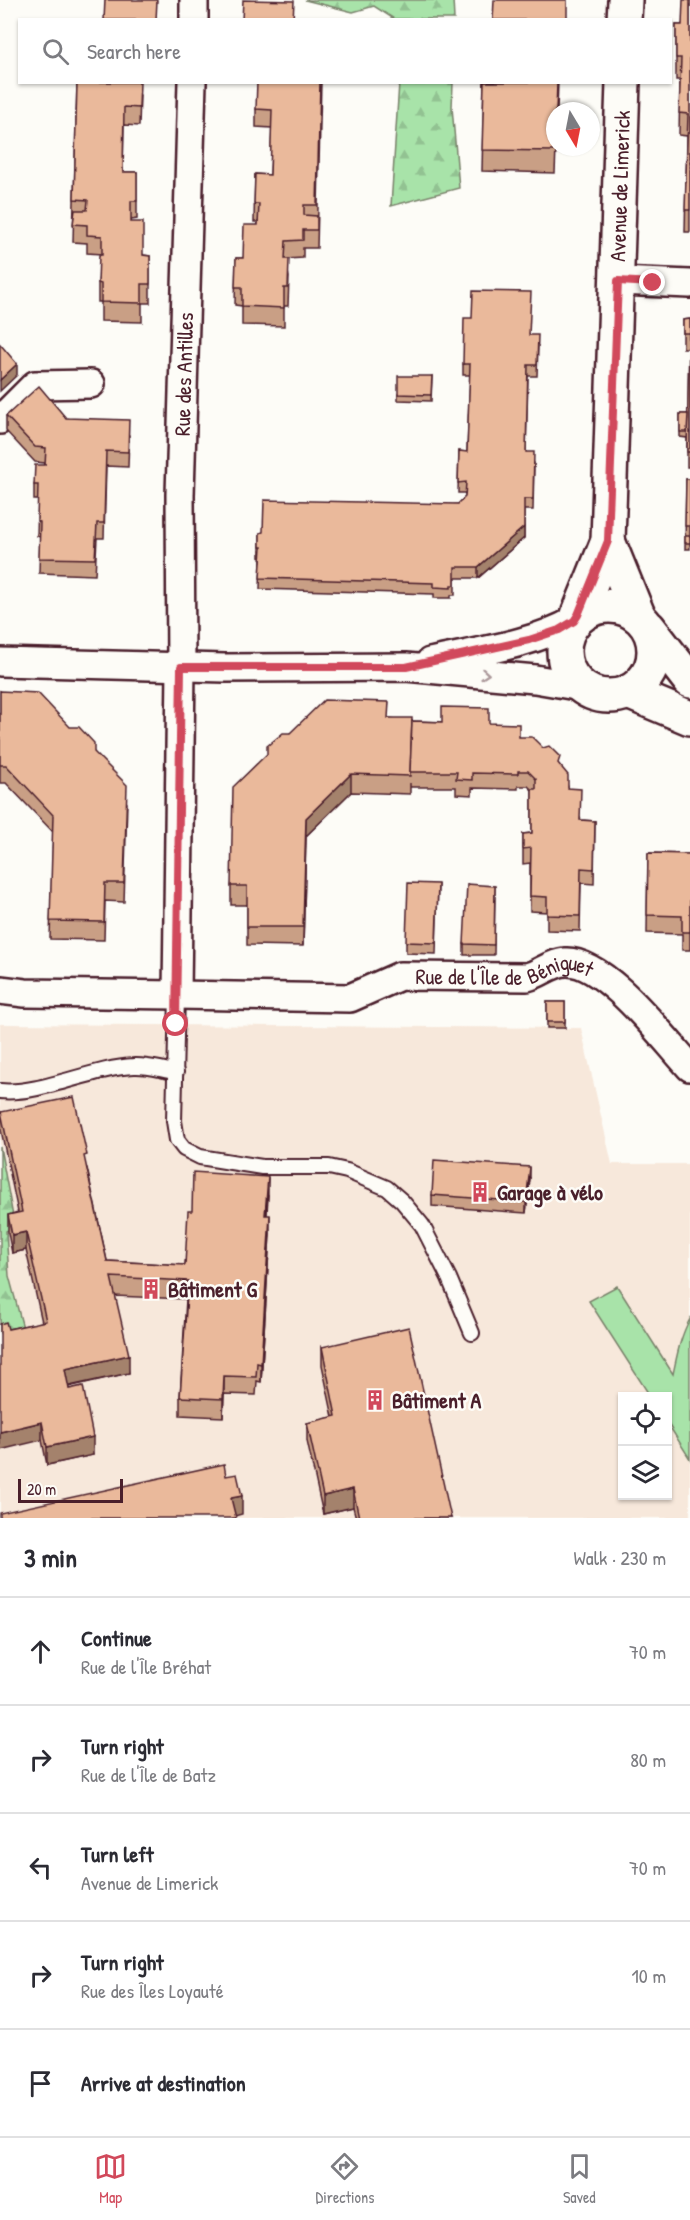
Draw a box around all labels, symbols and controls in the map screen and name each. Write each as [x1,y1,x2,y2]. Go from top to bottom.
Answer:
search box [18,18,672,84]
icon: search [39,35,72,68]
text: Search here [87,36,181,66]
north arrow [546,102,600,156]
street label: Avenue de Limerick [602,110,637,262]
route end [639,269,665,295]
street label: Rue des Antilles [167,312,200,436]
one-way arrow [480,667,489,680]
street label: Rue de l'Île de Béniguet [415,947,600,992]
route start [162,1010,188,1036]
place label: Garage à vélo [497,1177,603,1208]
building icon: Garage à vélo [468,1180,492,1204]
place label: Bâtiment G [168,1274,258,1304]
building icon: Bâtiment G [139,1277,163,1301]
place label: Bâtiment A [392,1385,482,1415]
building icon: Bâtiment A [363,1388,387,1412]
map controls [618,1392,672,1500]
button: locate [618,1392,672,1446]
button: layers [618,1446,672,1500]
scale bar [18,1476,123,1504]
text: 20 m [27,1478,56,1500]
text: 3 min [24,1540,77,1575]
text: Walk · 230 m [574,1544,666,1571]
text: Continue [81,1623,152,1653]
icon: ahead [24,1635,57,1668]
text: 70 m [629,1638,666,1665]
text: Rue de l'Île Bréhat [81,1653,211,1680]
text: Turn right [81,1731,164,1761]
icon: right [24,1743,57,1776]
text: 80 m [630,1746,666,1773]
text: Rue de l'Île de Batz [81,1761,216,1788]
text: Turn left [81,1839,154,1869]
icon: left [24,1851,57,1884]
text: 70 m [629,1854,666,1881]
text: Avenue de Limerick [81,1869,218,1896]
text: Turn right [81,1947,164,1977]
icon: right [24,1959,57,1992]
text: 10 m [632,1962,666,1989]
text: Rue des Îles Loyauté [81,1977,224,2004]
icon: arrive [24,2067,57,2100]
text: Arrive at destination [81,2068,246,2098]
tab: Map [94,2150,127,2208]
tab: Directions [316,2150,374,2208]
tab: Saved [563,2150,596,2208]

